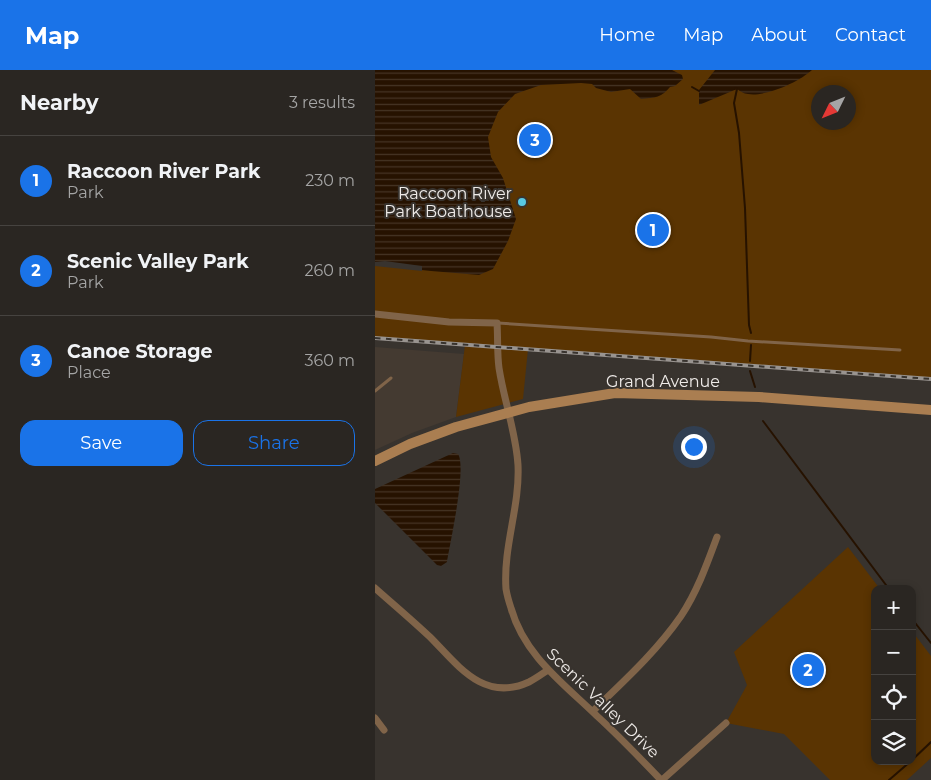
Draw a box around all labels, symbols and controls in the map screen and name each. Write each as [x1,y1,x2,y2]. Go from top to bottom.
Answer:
text: Map [25,21,79,50]
text: Home [599,24,655,46]
text: Map [683,24,723,46]
text: About [751,24,807,46]
text: Contact [835,24,906,46]
north arrow [811,85,856,130]
text: Nearby [20,90,99,115]
text: 3 results [289,93,355,112]
pin: 3 [519,121,551,159]
text: Raccoon River Park [67,160,261,183]
text: 1 [33,171,39,190]
text: 230 m [305,171,355,190]
text: Park [67,183,104,202]
place label: Raccoon River Park Boathouse [384,184,512,221]
marker: Raccoon River Park Boathouse [516,196,528,208]
pin: 1 [637,211,669,249]
text: Scenic Valley Park [67,250,249,273]
text: 2 [31,261,41,280]
text: 260 m [304,261,355,280]
text: Park [67,273,104,292]
text: Canoe Storage [67,340,212,363]
text: 3 [31,351,41,370]
text: 360 m [304,351,355,370]
text: Place [67,363,111,382]
street label: Grand Avenue [606,372,720,391]
button: Save [20,420,183,466]
button: Share [193,420,355,466]
your location [681,434,707,460]
map controls [871,585,916,765]
button: + [871,585,916,630]
button: − [871,630,916,675]
street label: Scenic Valley Drive [543,644,663,762]
pin: 2 [792,651,824,689]
button: locate [871,675,916,720]
button: layers [871,720,916,765]

